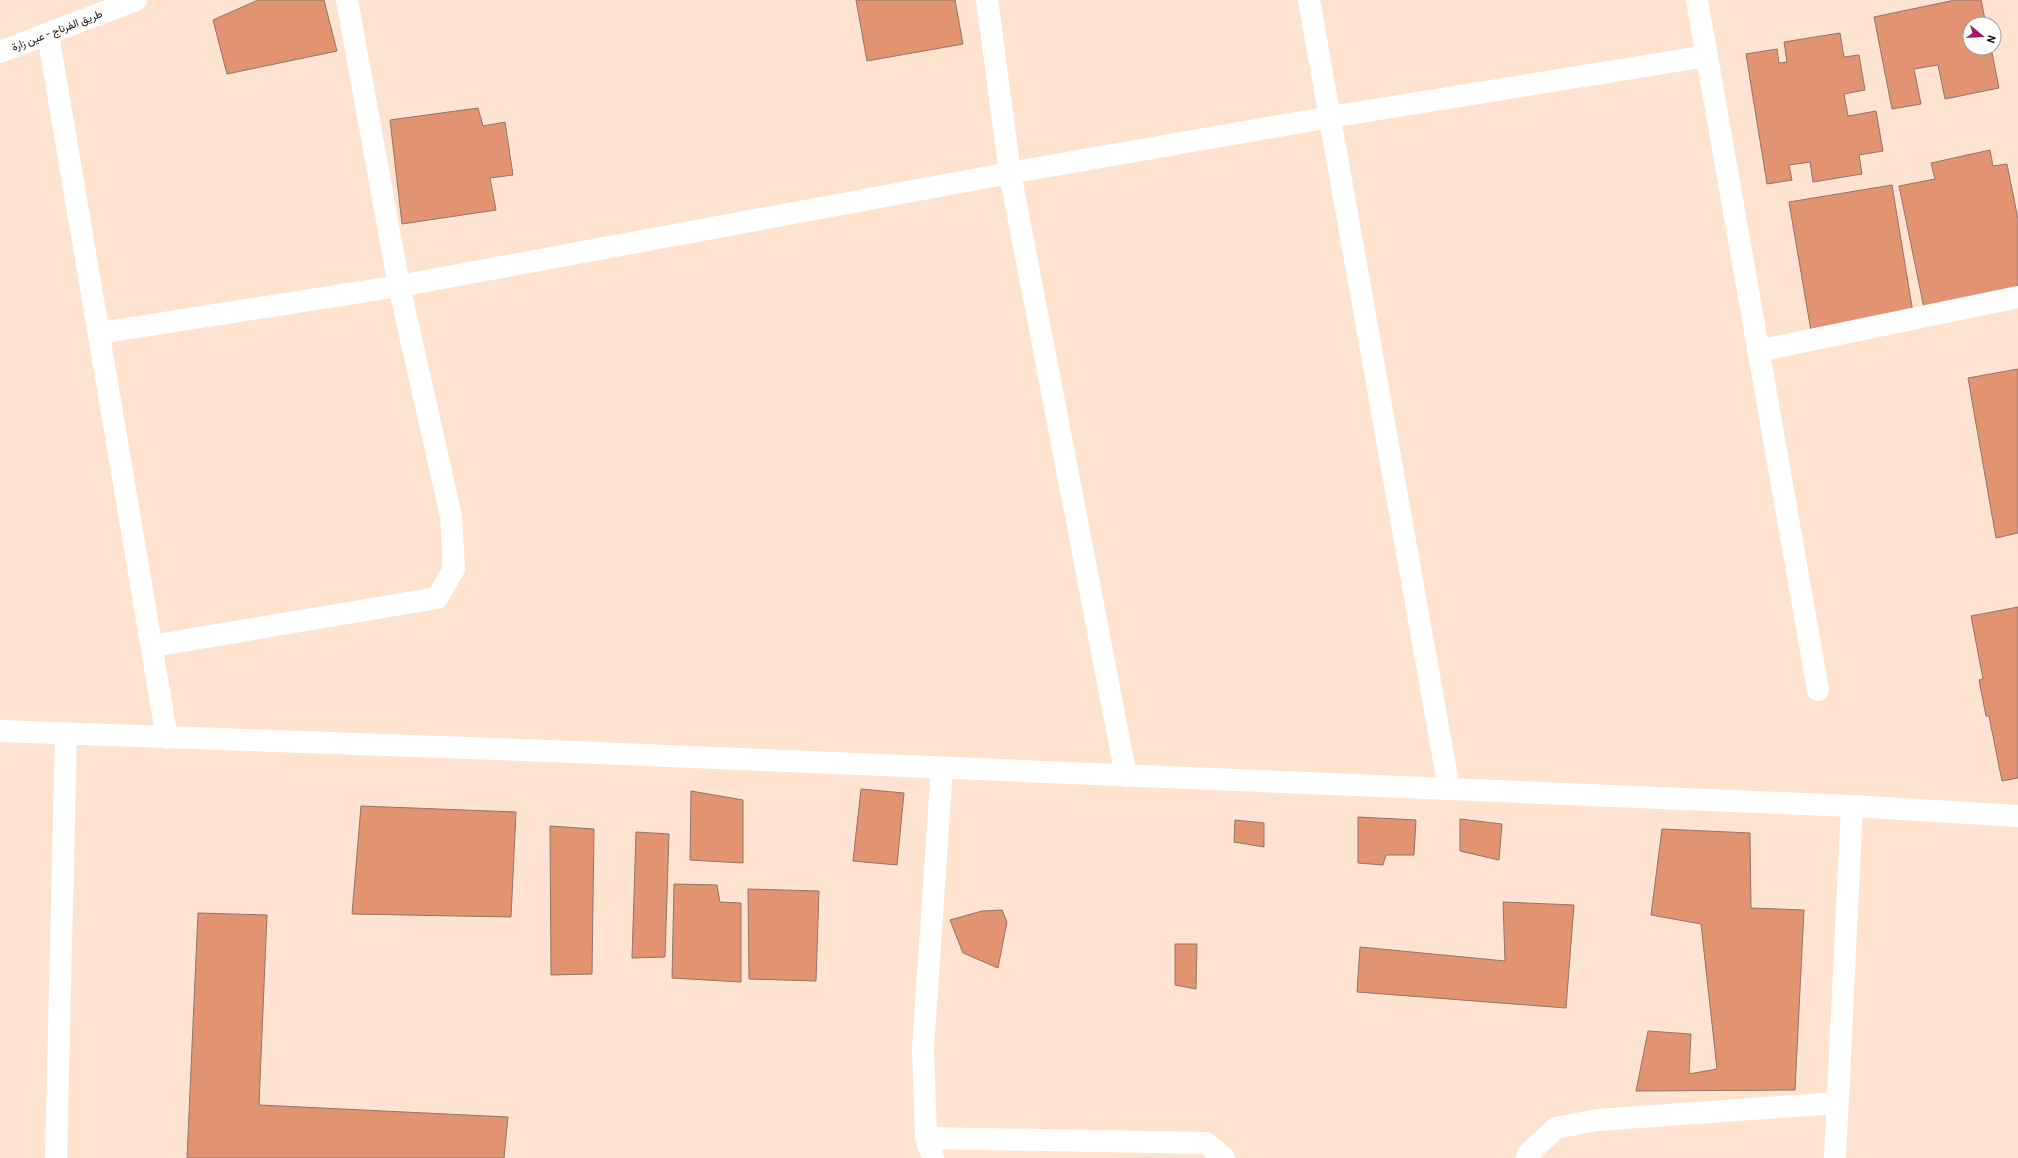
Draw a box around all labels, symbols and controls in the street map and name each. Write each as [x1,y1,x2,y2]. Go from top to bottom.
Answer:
street label: طريق الفرناج - عين زارة [10,6,105,55]
north arrow [1962,16,2002,56]
text: N [1985,34,1999,45]

